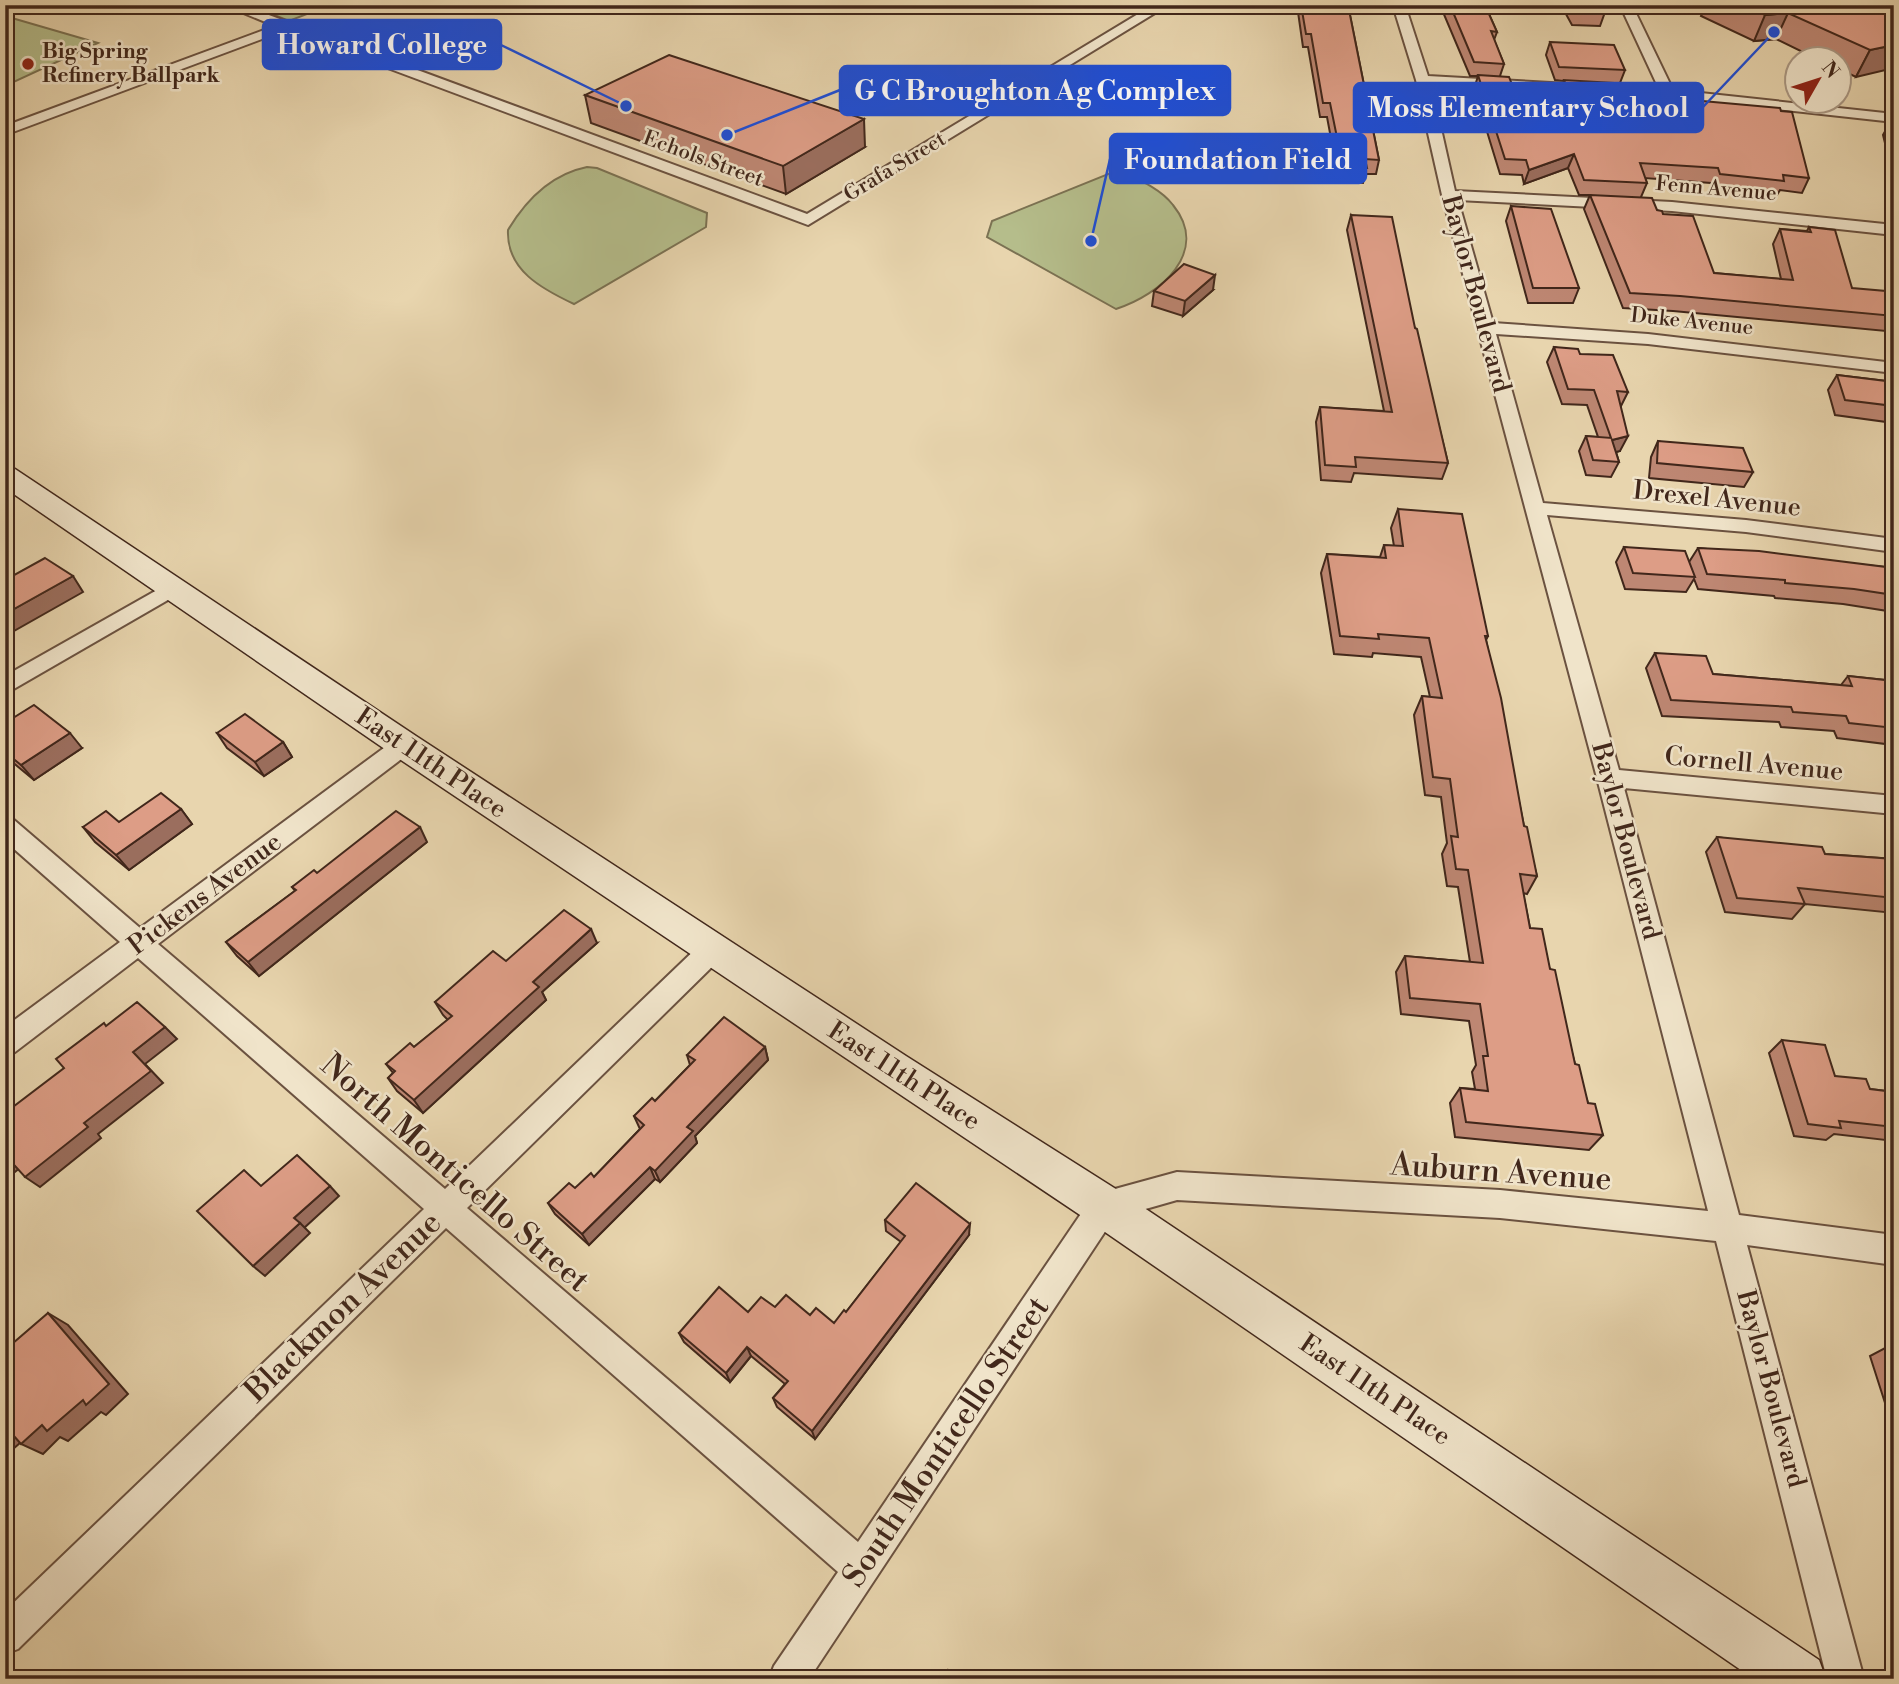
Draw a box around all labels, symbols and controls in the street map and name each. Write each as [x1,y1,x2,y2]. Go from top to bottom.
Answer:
callout: Howard College [263,20,501,69]
text: Howard College [277,28,487,63]
place label: Big Spring Refinery Ballpark [42,39,221,89]
north arrow [1784,46,1854,116]
marker: Big Spring Refinery Ballpark [20,56,36,72]
text: N [1816,57,1844,83]
callout: G C Broughton Ag Complex [840,66,1230,115]
text: G C Broughton Ag Complex [854,74,1217,109]
callout: Moss Elementary School [1354,83,1703,132]
text: Moss Elementary School [1367,91,1689,126]
street label: Echols Street [639,125,767,193]
street label: Grafa Street [839,126,951,208]
callout: Foundation Field [1110,134,1366,183]
text: Foundation Field [1124,143,1352,178]
street label: Fenn Avenue [1654,171,1778,207]
street label: Baylor Boulevard [1434,191,1518,396]
street label: Duke Avenue [1629,303,1755,341]
street label: Drexel Avenue [1631,474,1803,524]
street label: East 11th Place [349,701,513,825]
street label: Baylor Boulevard [1584,738,1668,943]
street label: Cornell Avenue [1663,740,1845,788]
street label: Pickens Avenue [122,826,288,962]
street label: East 11th Place [822,1015,986,1137]
street label: North Monticello Street [312,1045,598,1301]
street label: Auburn Avenue [1388,1144,1613,1200]
street label: Blackmon Avenue [236,1203,450,1412]
street label: Baylor Boulevard [1729,1286,1813,1491]
street label: South Monticello Street [834,1289,1058,1595]
street label: East 11th Place [1293,1328,1457,1452]

